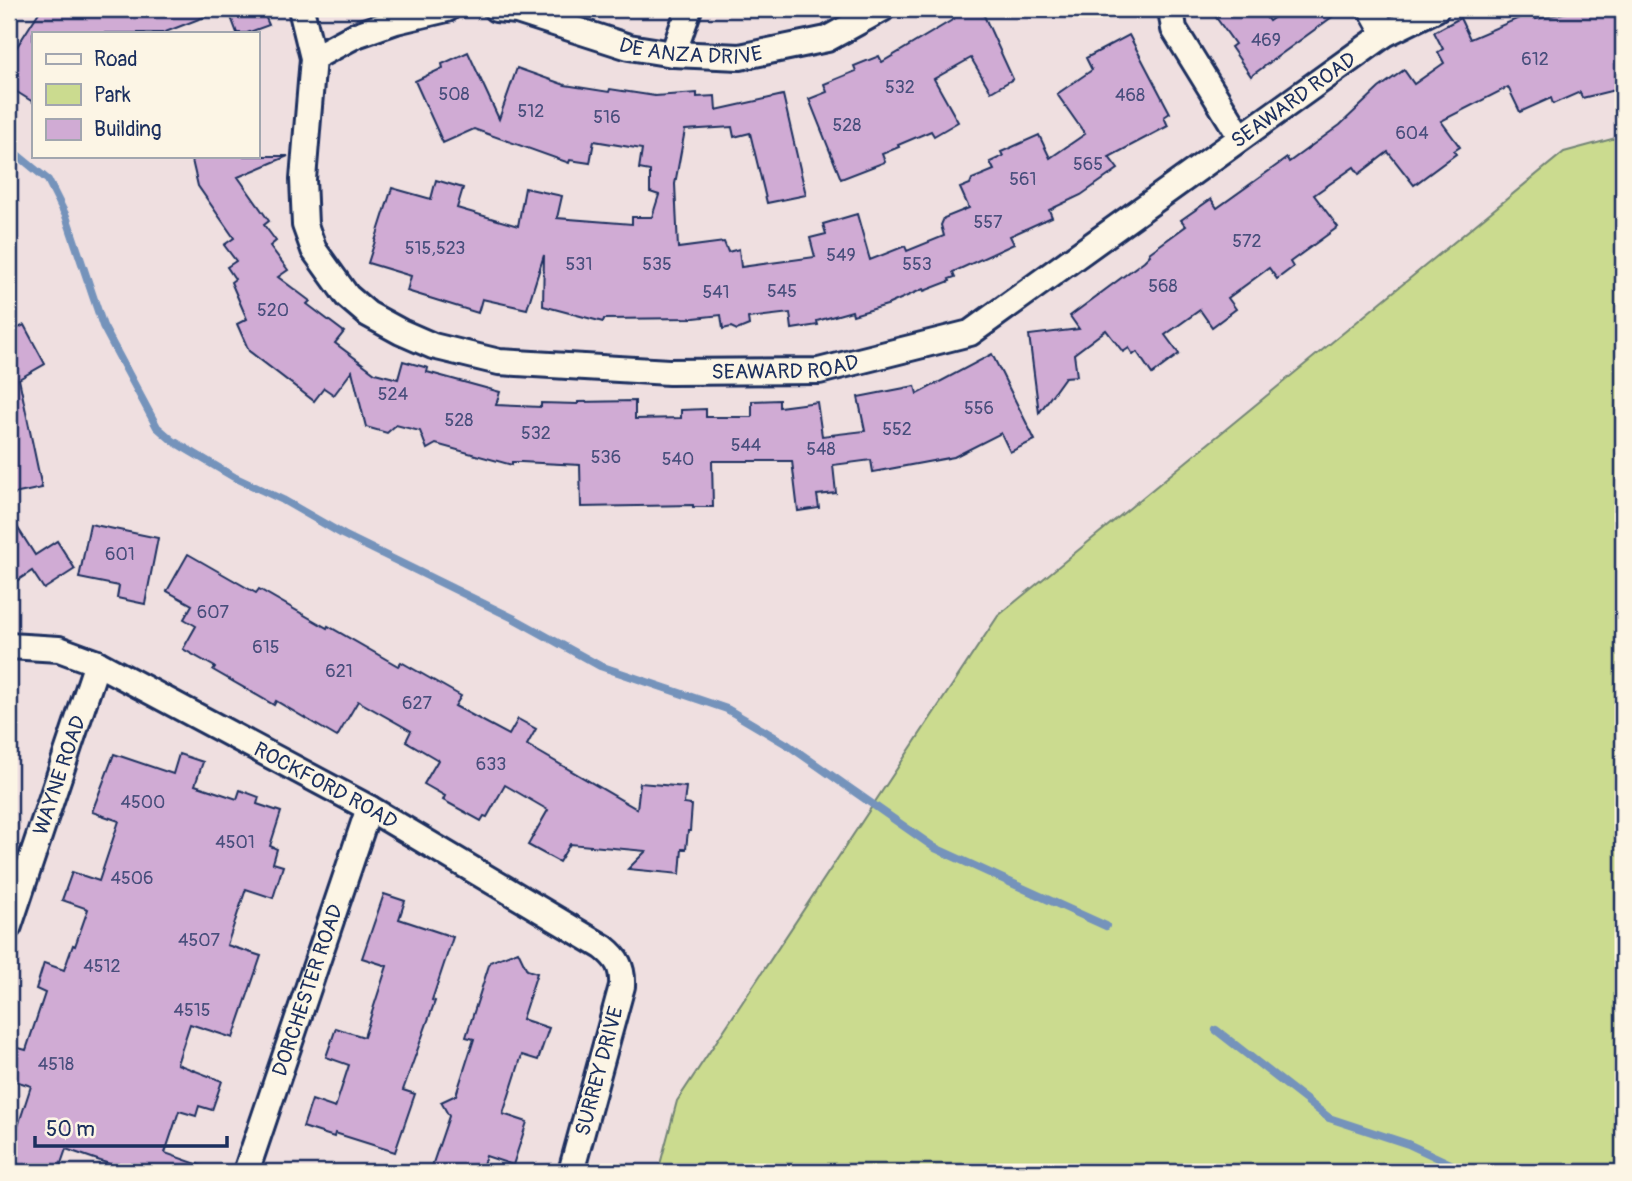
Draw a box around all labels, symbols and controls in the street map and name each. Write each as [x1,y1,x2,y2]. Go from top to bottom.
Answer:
house number: 469 [1251,29,1281,52]
legend [32,32,259,158]
street label: DE ANZA DRIVE [616,32,765,71]
text: Road [94,46,138,73]
street label: SEAWARD ROAD [1226,46,1362,155]
house number: 612 [1521,48,1549,71]
house number: 532 [885,76,915,99]
text: Park [94,82,131,109]
house number: 508 [438,83,470,106]
house number: 468 [1115,84,1145,107]
house number: 512 [518,100,544,123]
house number: 516 [593,106,621,129]
house number: 528 [833,114,861,137]
text: Building [94,116,161,143]
house number: 604 [1395,122,1429,145]
house number: 565 [1073,153,1103,176]
house number: 561 [1009,168,1037,191]
house number: 557 [973,211,1003,234]
house number: 572 [1232,230,1262,253]
house number: 515,523 [405,237,465,260]
house number: 549 [826,244,856,267]
house number: 531 [566,253,592,276]
house number: 535 [642,253,672,276]
house number: 553 [902,253,932,276]
house number: 568 [1148,275,1178,298]
house number: 545 [767,280,797,303]
house number: 541 [702,281,730,304]
house number: 520 [257,299,289,322]
street label: SEAWARD ROAD [711,348,862,386]
house number: 524 [378,383,409,406]
house number: 556 [964,397,994,420]
house number: 528 [445,409,473,432]
house number: 552 [882,418,912,441]
house number: 532 [521,422,551,445]
house number: 544 [731,434,762,457]
house number: 548 [806,438,836,461]
house number: 536 [591,446,621,469]
house number: 540 [662,448,694,471]
house number: 601 [105,543,135,566]
house number: 607 [197,601,230,624]
house number: 615 [252,636,280,659]
house number: 621 [325,660,353,683]
house number: 627 [402,692,433,715]
street label: WAYNE ROAD [27,712,92,839]
street label: ROCKFORD ROAD [249,736,402,836]
house number: 633 [476,753,506,776]
house number: 4500 [121,791,165,814]
house number: 4501 [215,831,255,854]
house number: 4506 [111,867,153,890]
street label: DORCHESTER ROAD [266,901,350,1080]
house number: 4507 [178,929,220,952]
house number: 4512 [83,955,121,978]
house number: 4515 [174,999,211,1022]
street label: SURREY DRIVE [569,1003,630,1139]
house number: 4518 [38,1053,74,1076]
scale bar [35,1104,228,1148]
text: 50 m [46,1116,95,1143]

